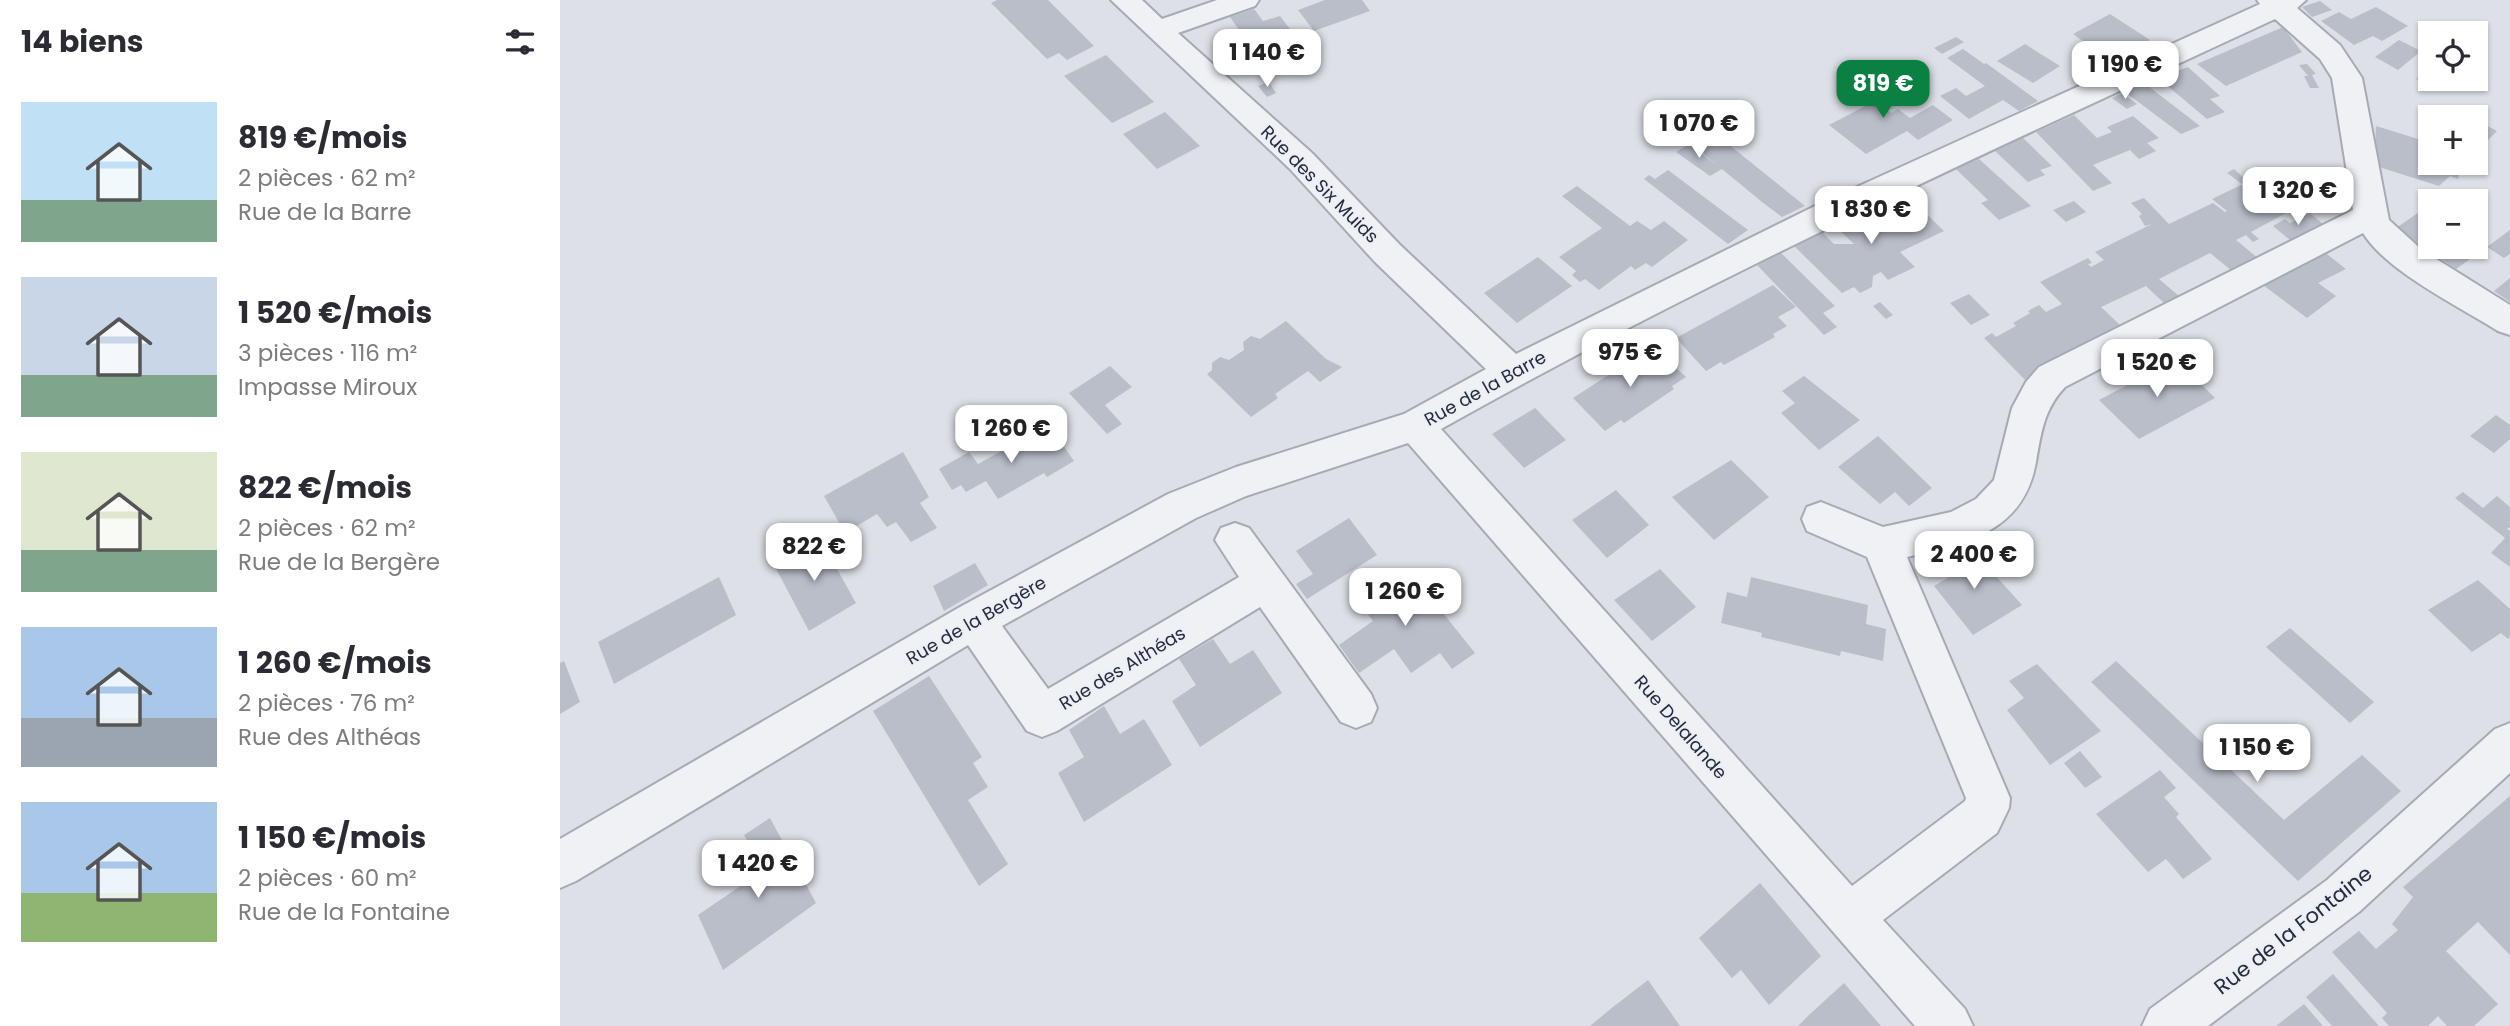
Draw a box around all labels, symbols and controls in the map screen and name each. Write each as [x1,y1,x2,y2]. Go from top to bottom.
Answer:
text: 14 biens [21,20,144,63]
map controls [2418,21,2488,259]
button: locate [2418,21,2488,91]
icon: filters [501,23,539,61]
pin: 1 140 € [1202,29,1332,89]
text: 1 140 € [1229,36,1305,68]
pin: 1 190 € [2060,42,2190,101]
text: 1 190 € [2088,48,2162,80]
pin: 819 € [1834,60,1932,120]
text: 819 € [1853,67,1913,99]
pin: 1 070 € [1634,100,1764,160]
button: + [2418,105,2488,175]
text: 1 070 € [1659,107,1739,139]
text: 819 €/mois [238,116,407,159]
street label: Rue des Six Muids [1256,120,1384,248]
icon: home [77,130,161,214]
text: 2 pièces · 62 m² [238,162,415,194]
pin: 1 320 € [2233,168,2363,227]
text: 1 320 € [2259,174,2337,206]
pin: 1 830 € [1806,187,1936,246]
button: − [2418,189,2488,259]
text: 1 830 € [1831,193,1911,225]
text: Rue de la Barre [238,196,411,228]
text: 1 520 €/mois [238,291,432,334]
icon: home [77,305,161,389]
pin: 975 € [1581,330,1679,389]
text: 975 € [1598,336,1662,368]
text: 3 pièces · 116 m² [238,337,417,369]
pin: 1 520 € [2092,340,2222,399]
street label: Rue de la Barre [1420,344,1550,432]
text: 1 520 € [2117,346,2197,378]
text: Impasse Miroux [238,371,417,403]
pin: 1 260 € [946,406,1076,465]
text: 1 260 € [971,412,1051,444]
text: 822 €/mois [238,466,412,509]
icon: home [77,480,161,564]
text: 2 pièces · 62 m² [238,512,415,544]
pin: 822 € [765,524,863,583]
text: 822 € [782,530,846,562]
pin: 2 400 € [1909,532,2039,591]
text: 2 400 € [1931,538,2017,570]
text: Rue de la Bergère [238,546,440,578]
pin: 1 260 € [1340,568,1470,628]
street label: Rue de la Bergère [901,570,1051,670]
text: 1 260 € [1365,575,1445,607]
street label: Rue des Althéas [1054,620,1190,716]
text: 1 260 €/mois [238,641,432,684]
icon: home [77,655,161,739]
street label: Rue Delalande [1629,670,1733,784]
text: 2 pièces · 76 m² [238,687,415,719]
text: Rue des Althéas [238,721,421,753]
pin: 1 150 € [2192,724,2322,784]
text: 1 150 € [2219,731,2295,763]
text: 1 150 €/mois [238,816,426,859]
icon: home [77,830,161,914]
pin: 1 420 € [693,841,823,900]
text: 1 420 € [718,847,798,879]
street label: Rue de la Fontaine [2208,859,2378,1001]
text: 2 pièces · 60 m² [238,862,417,894]
text: Rue de la Fontaine [238,896,450,928]

